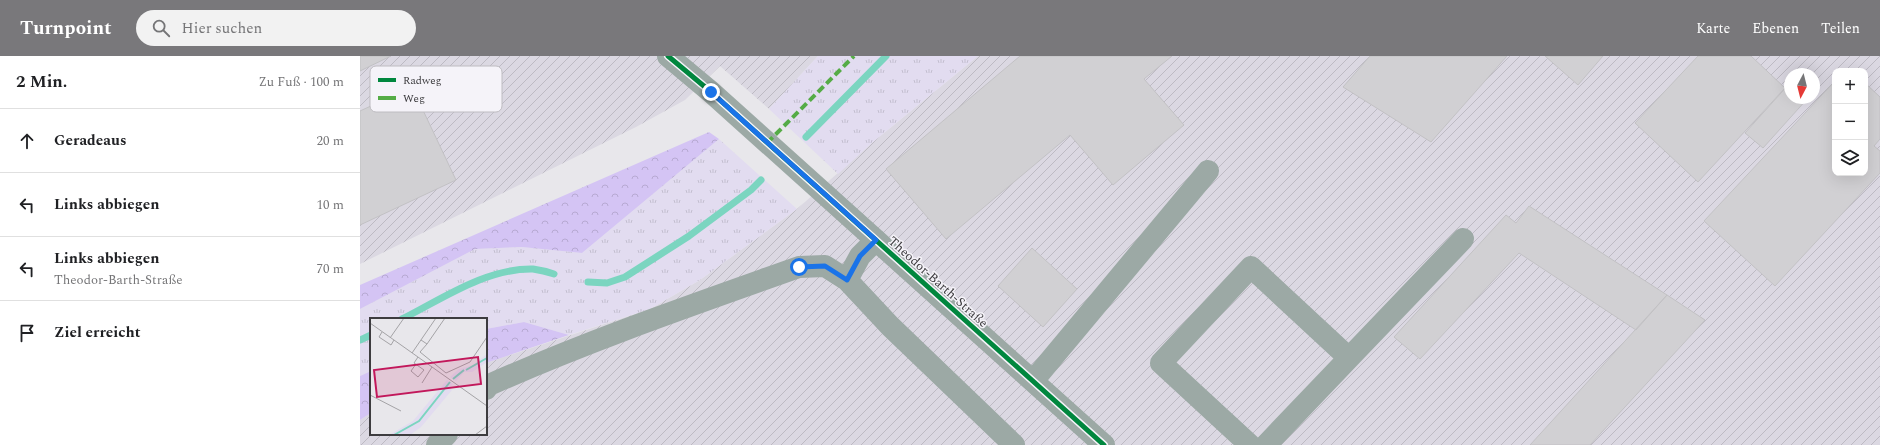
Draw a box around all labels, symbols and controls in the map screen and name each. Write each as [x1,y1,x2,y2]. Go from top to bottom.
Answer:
search box [136,10,416,46]
text: Turnpoint [20,14,112,43]
icon: search [150,17,172,39]
text: Hier suchen [182,17,262,40]
text: Karte [1696,18,1730,39]
text: Ebenen [1752,18,1799,39]
text: Teilen [1821,18,1860,39]
legend [370,66,502,112]
north arrow [1784,68,1820,104]
map controls [1832,68,1868,176]
button: + [1832,68,1868,104]
text: 2 Min. [16,69,67,95]
text: Zu Fuß · 100 m [258,72,344,92]
text: Radweg [403,72,442,89]
route end [702,83,720,101]
text: Weg [403,90,425,107]
button: − [1832,104,1868,140]
text: Geradeaus [54,129,126,152]
icon: ahead [16,130,38,152]
text: 20 m [317,131,344,151]
button: layers [1832,140,1868,176]
text: Links abbiegen [54,193,159,216]
icon: left [16,194,38,216]
text: 10 m [317,195,344,215]
street label: Theodor-Barth-Straße [884,232,992,332]
text: Links abbiegen [54,247,159,270]
icon: left [16,258,38,280]
route start [790,258,808,276]
text: 70 m [317,259,344,279]
text: Theodor-Barth-Straße [54,270,183,290]
inset map [370,318,487,435]
text: Ziel erreicht [54,321,140,344]
icon: arrive [16,322,38,344]

